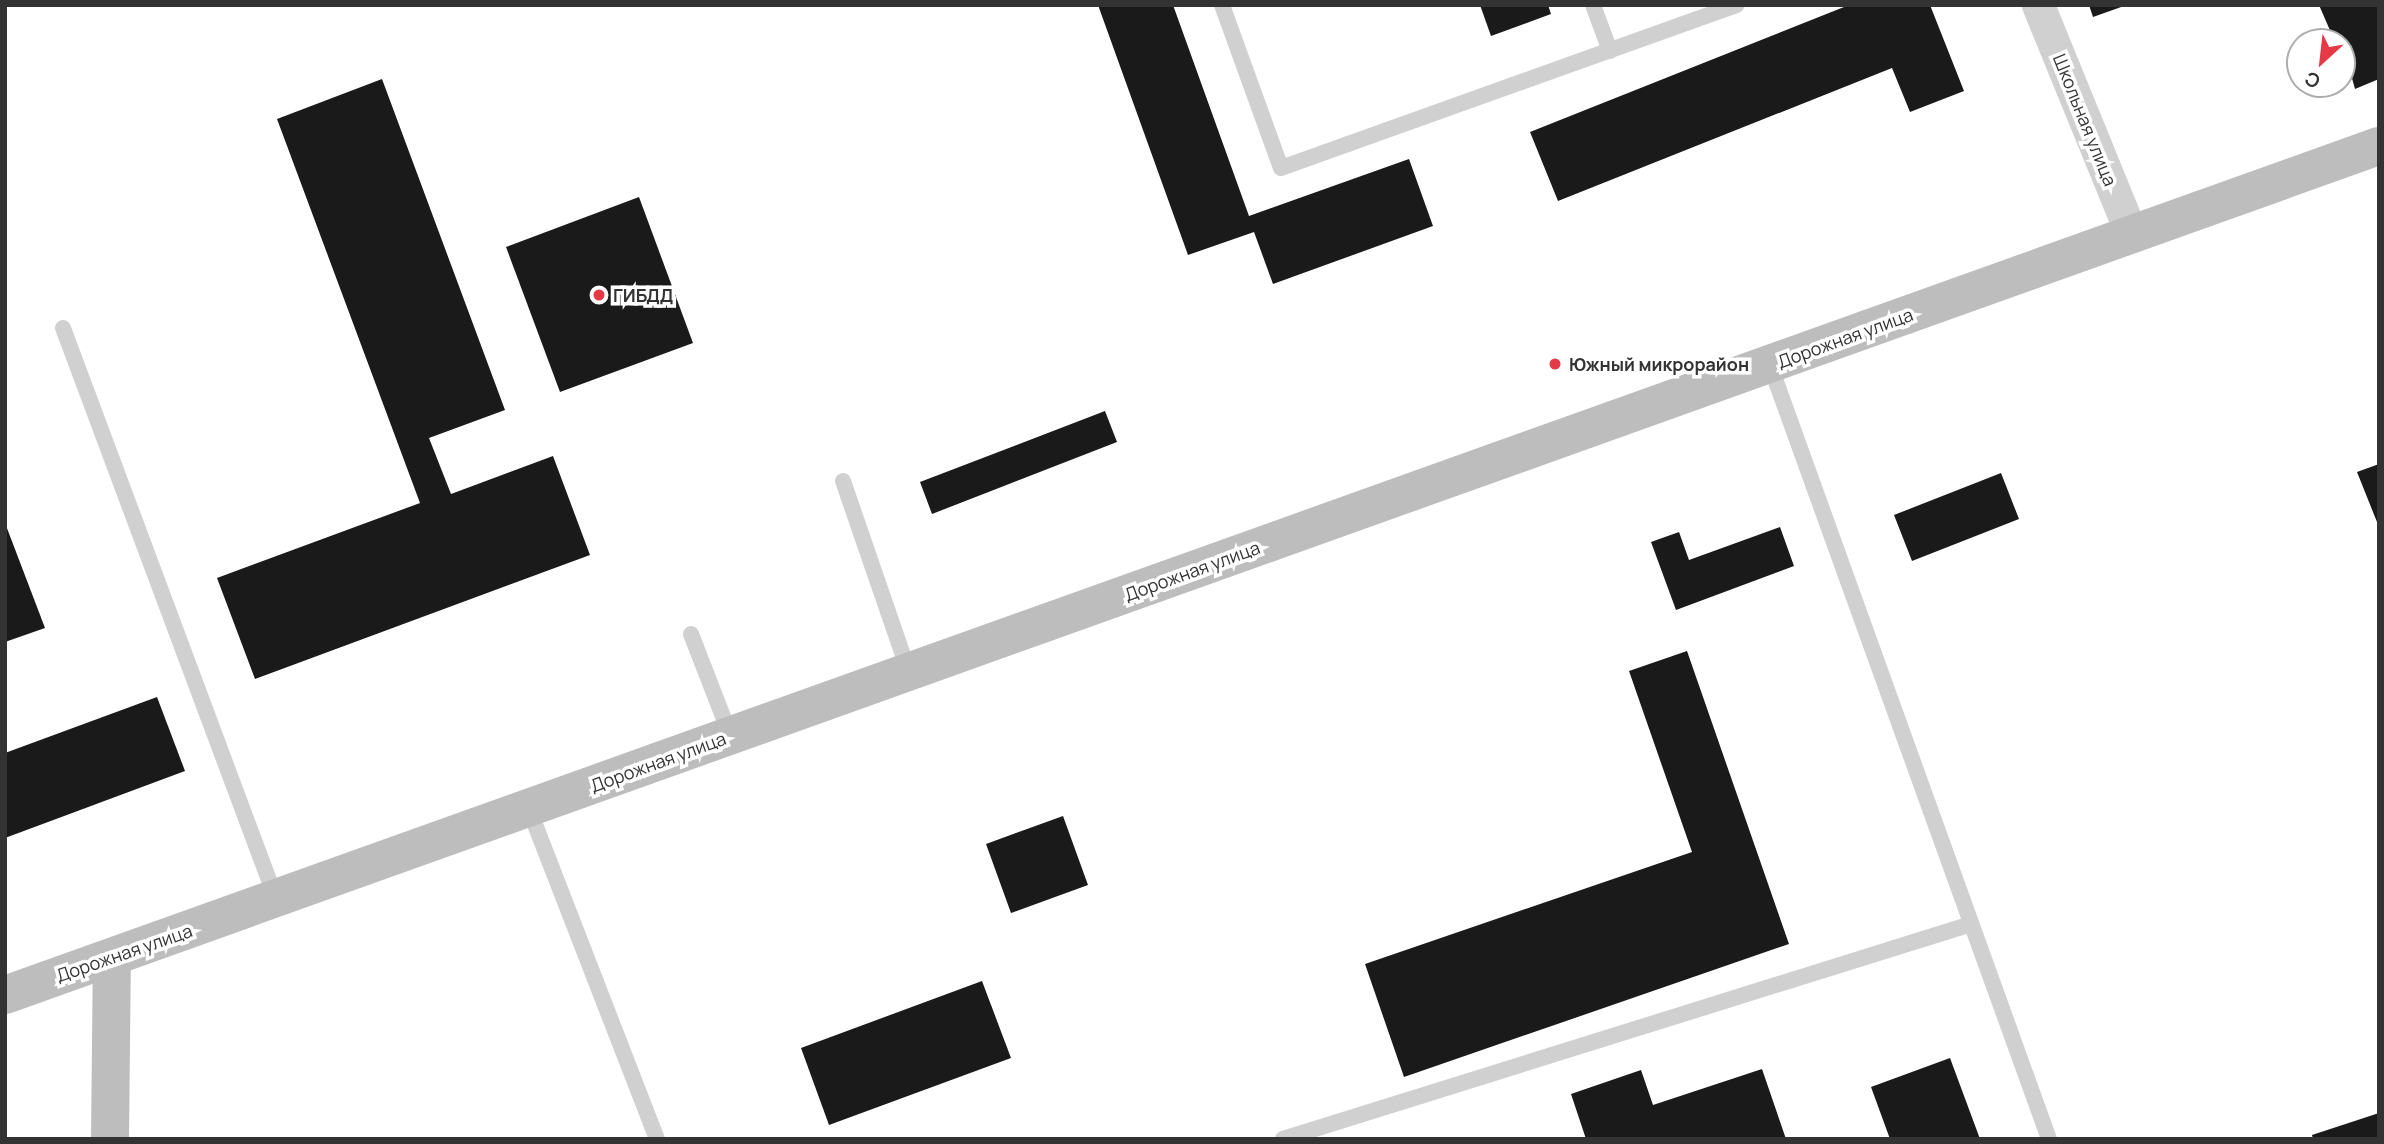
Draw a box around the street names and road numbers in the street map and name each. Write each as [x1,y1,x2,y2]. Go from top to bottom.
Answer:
street label: Школьная улица [2049,51,2121,189]
street label: Дорожная улица [1774,303,1916,373]
street label: Дорожная улица [1121,536,1263,606]
street label: Дорожная улица [587,727,729,797]
street label: Дорожная улица [53,920,195,986]

